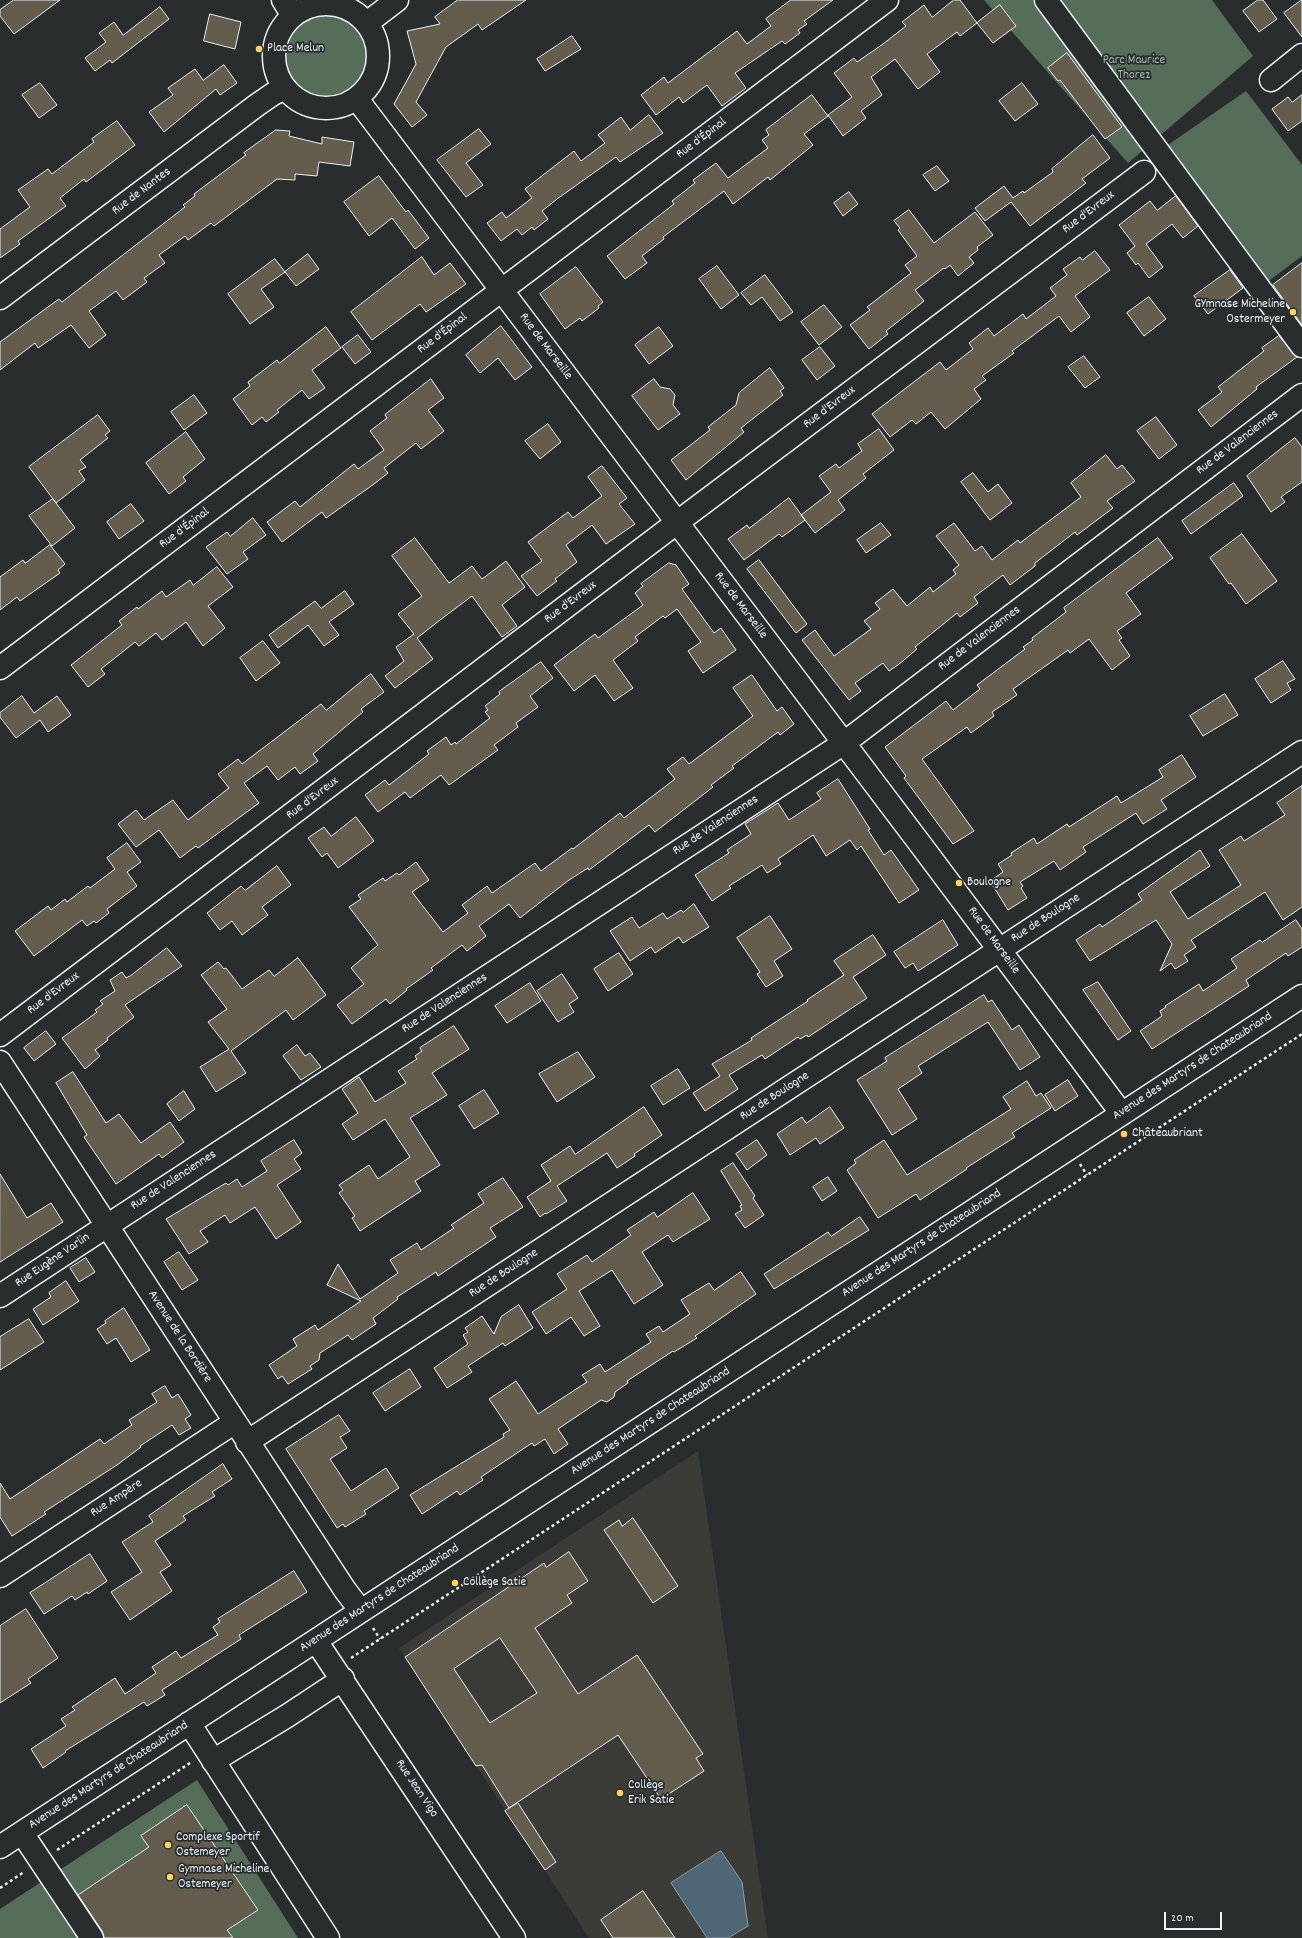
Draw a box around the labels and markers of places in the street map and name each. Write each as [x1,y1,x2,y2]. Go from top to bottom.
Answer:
place label: Place Melun [267,41,324,57]
marker: Place Melun [254,44,264,54]
place label: GYmnase Micheline Ostermeyer [1194,297,1285,328]
marker: GYmnase Micheline Ostermeyer [1288,307,1298,317]
place label: Boulogne [967,875,1011,891]
marker: Boulogne [954,878,964,888]
place label: Châteaubriant [1132,1126,1203,1142]
marker: Châteaubriant [1119,1129,1129,1139]
place label: Collège Satie [463,1575,526,1591]
marker: Collège Satie [450,1578,460,1588]
place label: Collège Erik Satie [628,1778,674,1809]
marker: Collège Erik Satie [615,1788,625,1798]
place label: Complexe Sportif Ostemeyer [176,1830,260,1861]
marker: Complexe Sportif Ostemeyer [163,1840,173,1850]
place label: Gymnase Micheline Ostemeyer [178,1862,269,1893]
marker: Gymnase Micheline Ostemeyer [165,1872,175,1882]

